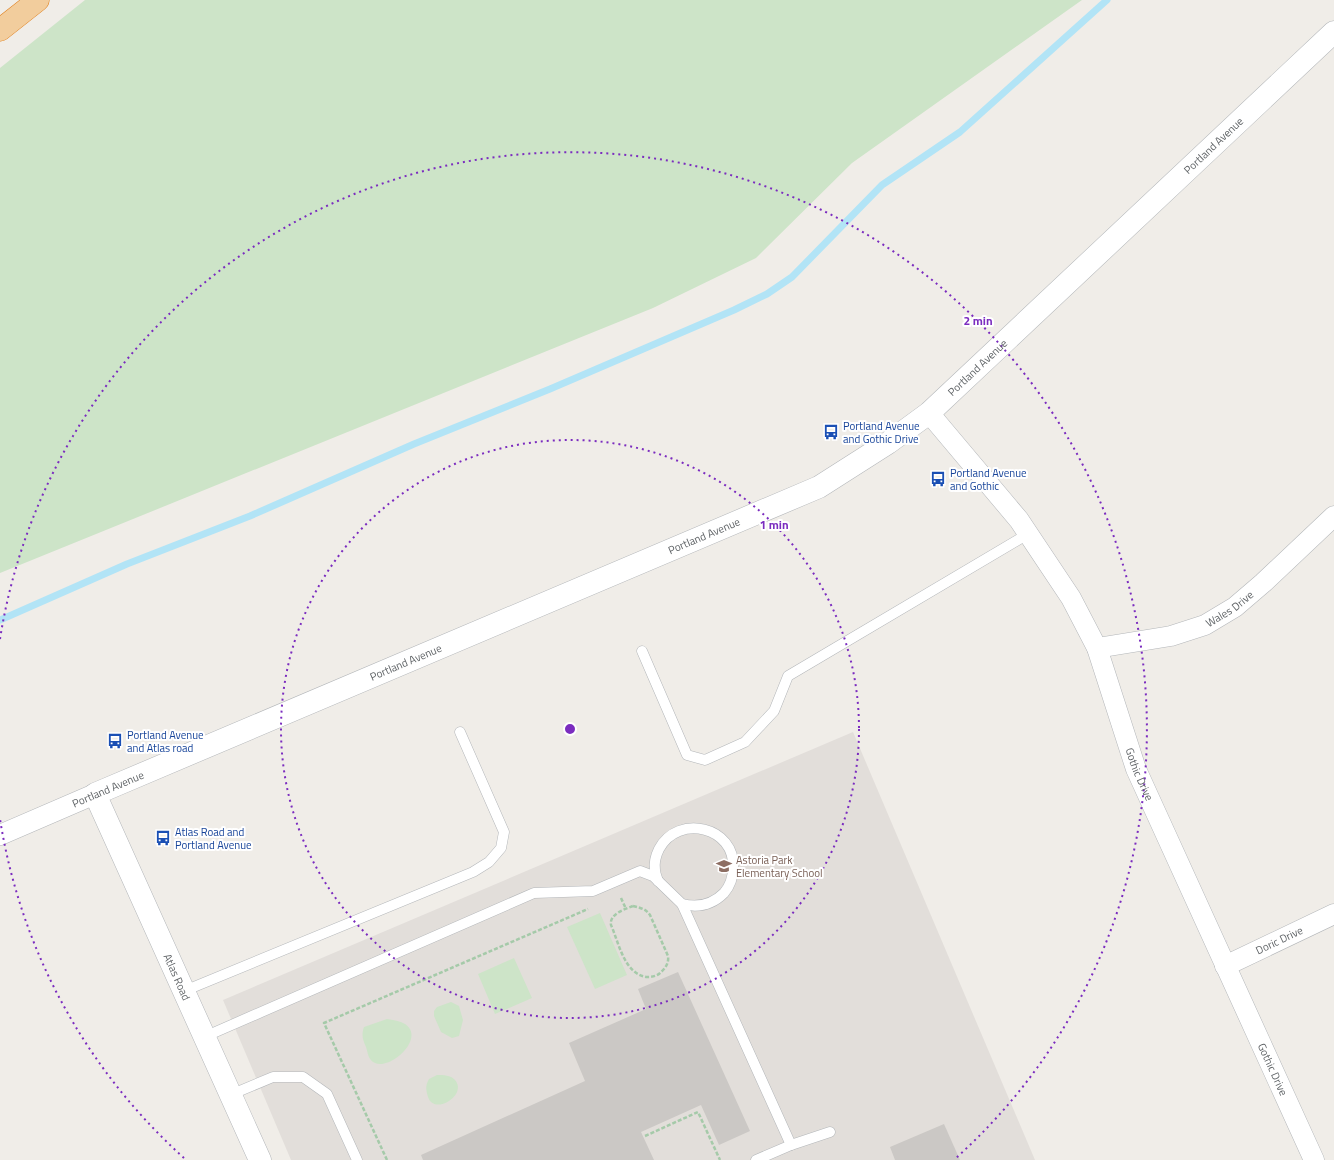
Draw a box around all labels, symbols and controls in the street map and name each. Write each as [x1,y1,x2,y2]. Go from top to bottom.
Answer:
street label: Portland Avenue [1180,113,1247,178]
text: 2 min [963,311,993,330]
street label: Portland Avenue [944,335,1011,400]
place label: Portland Avenue and Gothic Drive [843,418,920,447]
bus stop icon: Portland Avenue and Gothic Drive [822,423,840,441]
place label: Portland Avenue and Gothic [950,465,1027,494]
bus stop icon: Portland Avenue and Gothic [929,470,947,488]
street label: Portland Avenue [666,513,743,558]
text: 1 min [759,515,789,534]
street label: Wales Drive [1202,586,1257,631]
street label: Portland Avenue [367,640,445,685]
centre of rings [563,722,577,736]
place label: Portland Avenue and Atlas road [127,727,204,756]
bus stop icon: Portland Avenue and Atlas road [106,732,124,750]
street label: Gothic Drive [1122,746,1158,804]
street label: Portland Avenue [70,767,147,811]
place label: Atlas Road and Portland Avenue [175,824,252,853]
bus stop icon: Atlas Road and Portland Avenue [154,829,172,847]
place label: Astoria Park Elementary School [736,852,823,881]
school or university icon: Astoria Park Elementary School [715,857,733,875]
street label: Doric Drive [1253,922,1306,958]
street label: Atlas Road [160,951,194,1003]
street label: Gothic Drive [1254,1040,1292,1099]

